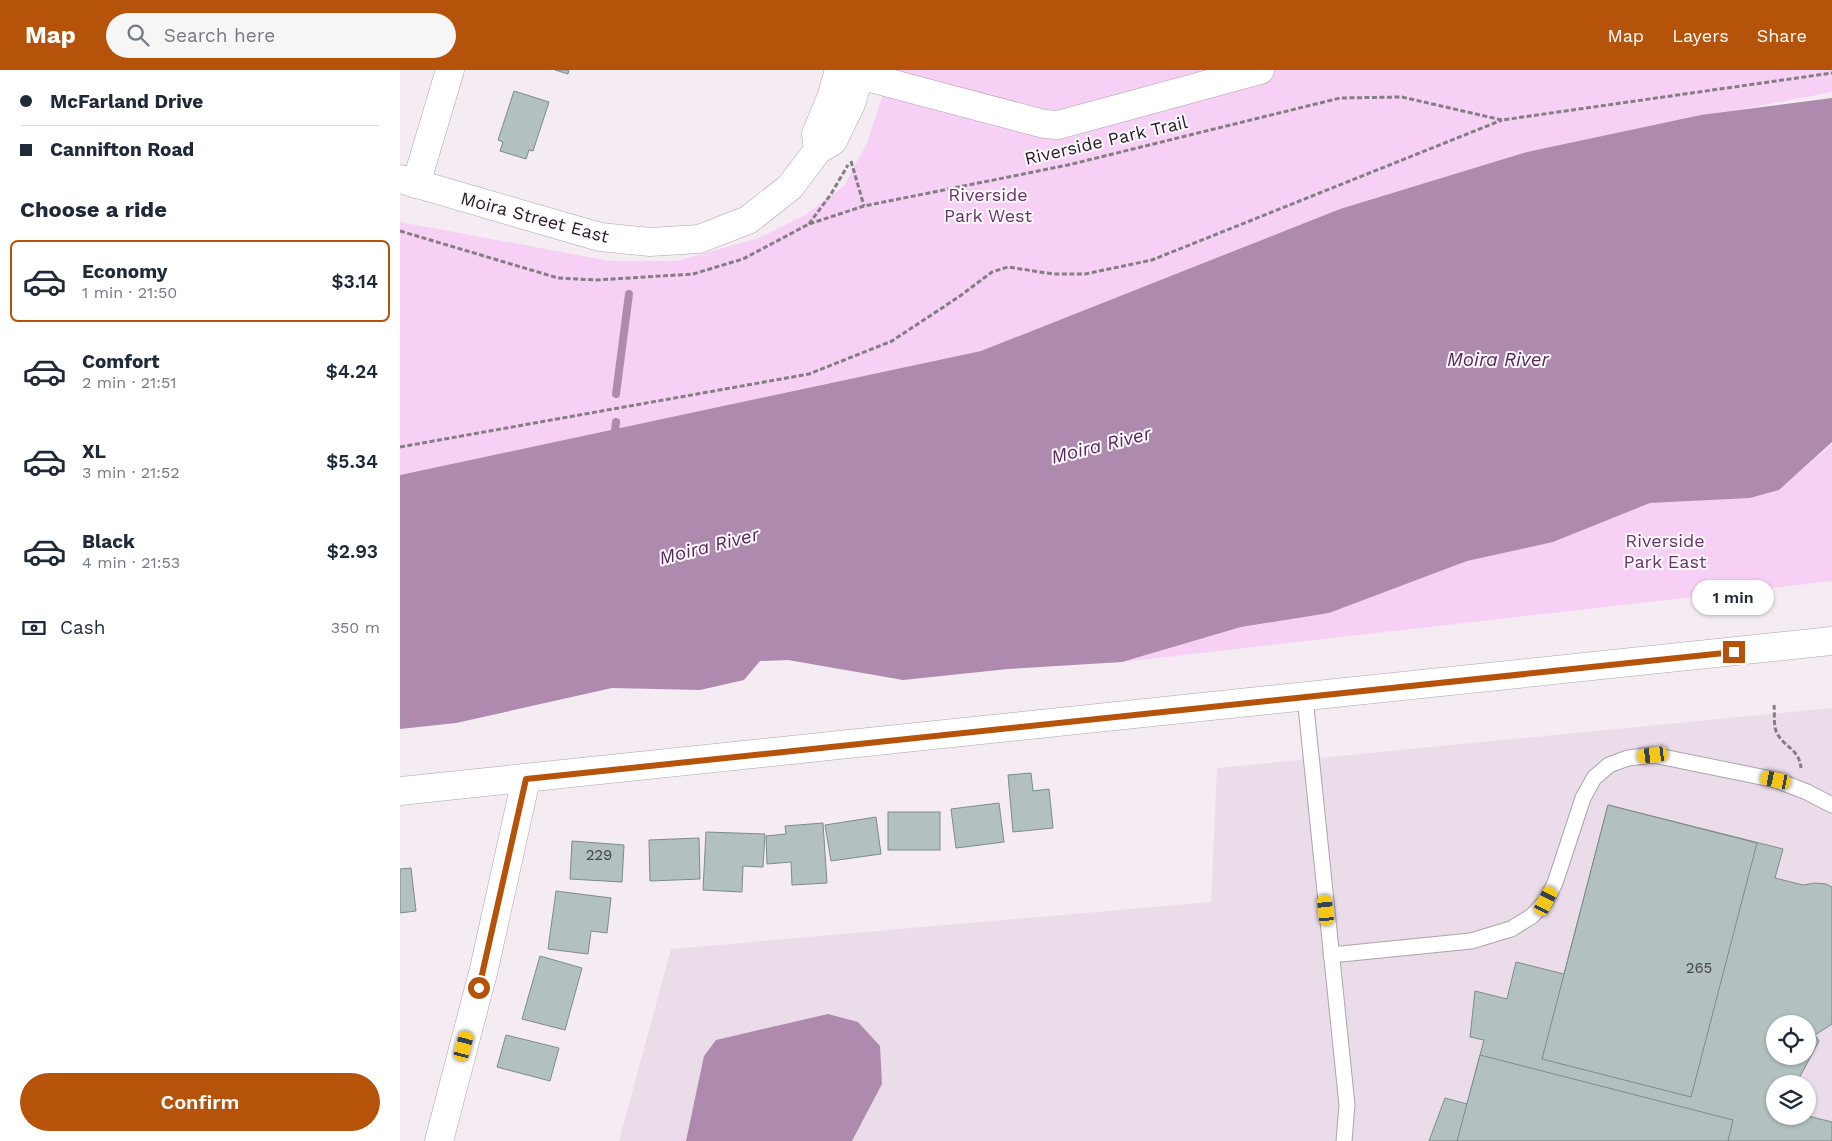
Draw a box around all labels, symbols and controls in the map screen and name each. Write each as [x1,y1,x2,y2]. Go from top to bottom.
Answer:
search box [106,13,456,58]
text: Map [25,21,76,49]
icon: search [124,21,152,49]
text: Search here [164,24,275,47]
text: Map [1607,25,1644,46]
text: Layers [1672,25,1729,46]
text: Share [1757,25,1807,46]
text: McFarland Drive [50,90,203,113]
street label: Riverside Park Trail [1022,111,1190,169]
text: Cannifton Road [50,138,194,161]
park label: Riverside Park West [944,184,1033,226]
street label: Moira Street East [458,187,612,247]
text: Choose a ride [20,197,167,222]
icon: car [22,259,67,304]
text: Economy [82,260,167,283]
text: $3.14 [332,270,378,293]
text: 1 min · 21:50 [82,283,177,302]
water label: Moira River [1447,348,1550,371]
icon: car [22,349,67,394]
text: Comfort [82,350,160,373]
text: $4.24 [326,360,378,383]
text: 2 min · 21:51 [82,373,177,392]
water label: Moira River [1049,421,1154,468]
icon: car [22,439,67,484]
text: XL [82,440,106,463]
text: $5.34 [326,450,378,473]
text: 3 min · 21:52 [82,463,180,482]
water label: Moira River [657,522,762,569]
icon: car [22,529,67,574]
text: Black [82,530,135,553]
park label: Riverside Park East [1623,530,1707,572]
text: $2.93 [327,540,378,563]
text: 4 min · 21:53 [82,553,180,572]
callout: 1 min [1693,580,1775,614]
text: 1 min [1712,588,1754,607]
icon: cash [20,614,48,642]
text: Cash [60,616,106,639]
text: 350 m [331,618,380,637]
route end [1723,641,1745,663]
car [1637,746,1668,764]
car [1759,770,1792,790]
house number: 229 [586,846,612,864]
car [1532,884,1559,918]
car [1316,894,1335,926]
house number: 265 [1686,959,1712,977]
route start [468,977,490,999]
map controls [1766,1015,1816,1125]
button: locate [1766,1015,1816,1065]
car [452,1030,475,1062]
button: Confirm [20,1073,380,1131]
button: layers [1766,1075,1816,1125]

